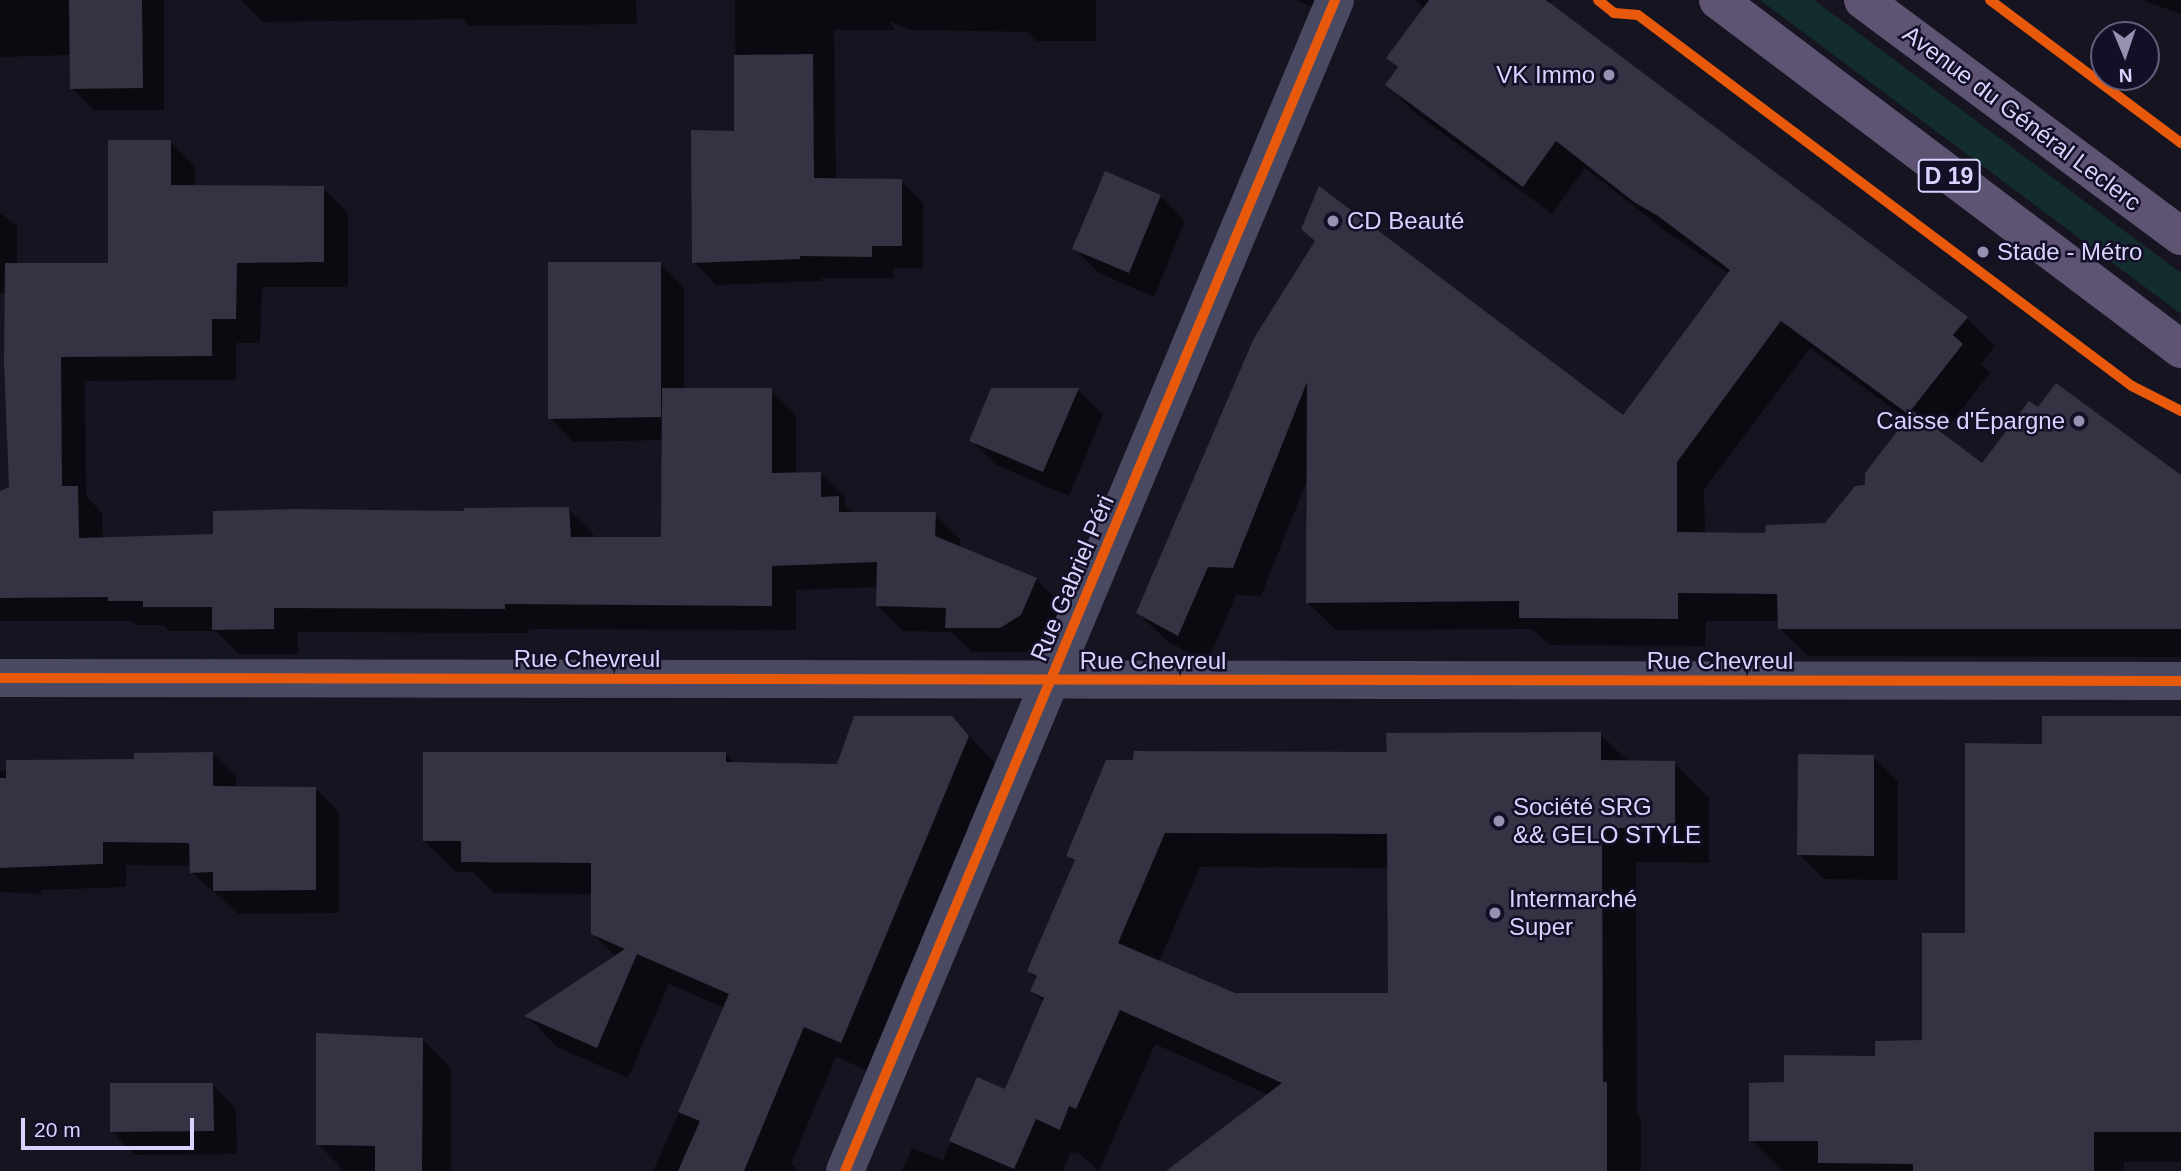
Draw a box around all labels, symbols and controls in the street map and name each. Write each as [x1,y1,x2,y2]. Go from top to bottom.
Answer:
street label: Avenue du Général Leclerc [1897,19,2147,217]
north arrow [2090,21,2160,91]
place label: VK Immo [1496,61,1595,89]
text: N [2118,65,2133,86]
marker: VK Immo [1601,67,1617,83]
road number: D 19 [1918,156,1980,196]
place label: CD Beauté [1347,207,1464,235]
marker: CD Beauté [1325,213,1341,229]
place label: Stade - Métro [1997,238,2142,266]
marker: Stade - Métro [1975,244,1991,260]
place label: Caisse d'Épargne [1876,407,2065,435]
marker: Caisse d'Épargne [2071,413,2087,429]
street label: Rue Gabriel Péri [1024,491,1120,665]
street label: Rue Chevreul [514,645,660,673]
street label: Rue Chevreul [1080,647,1226,675]
street label: Rue Chevreul [1647,647,1793,675]
place label: Société SRG && GELO STYLE [1513,793,1701,849]
marker: Société SRG && GELO STYLE [1491,813,1507,829]
place label: Intermarché Super [1509,885,1637,941]
marker: Intermarché Super [1487,905,1503,921]
scale bar [24,1104,198,1148]
text: 20 m [34,1118,81,1141]

